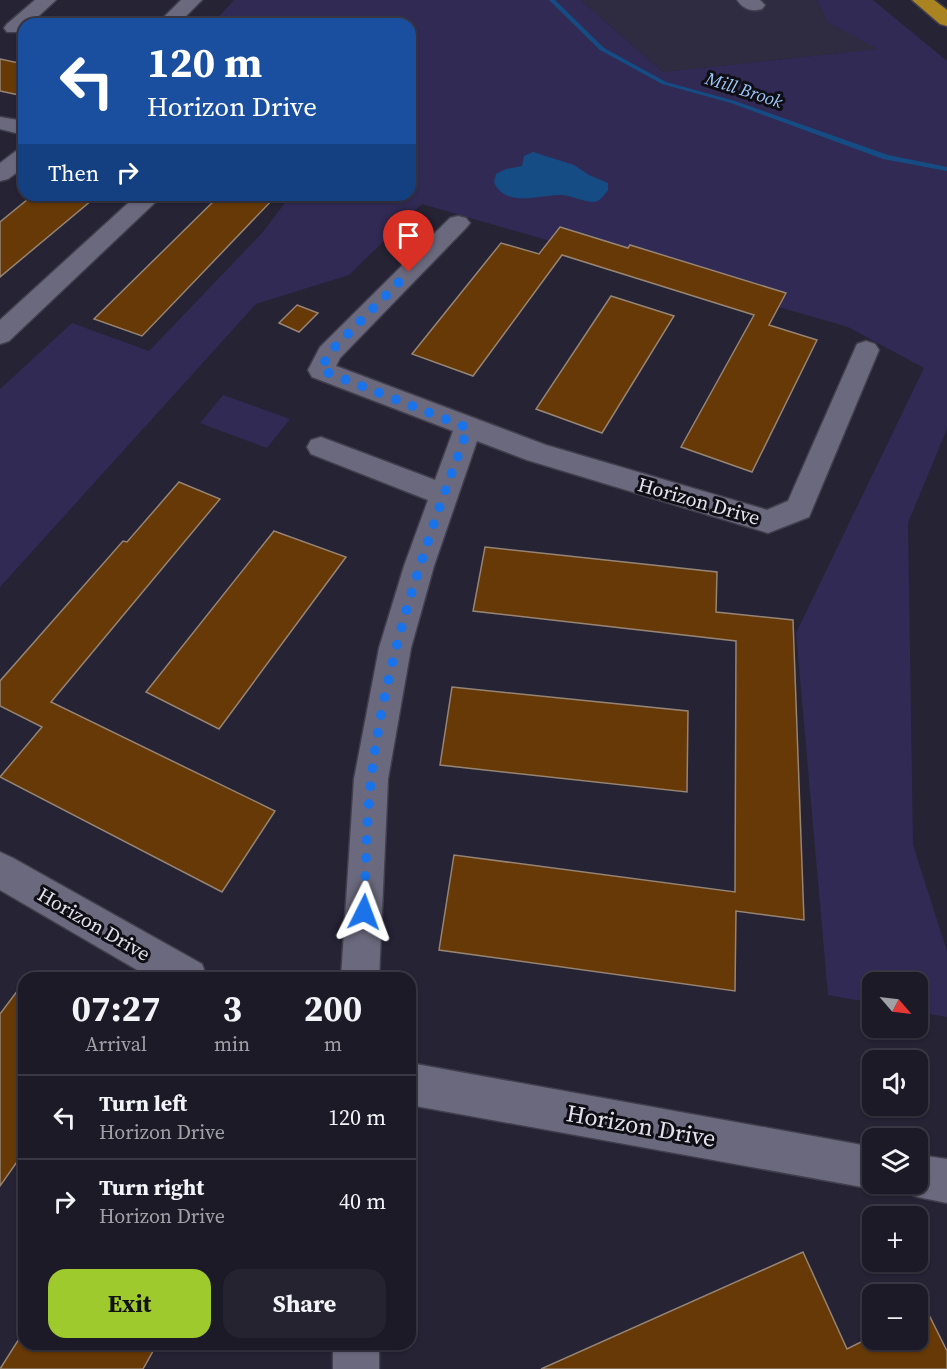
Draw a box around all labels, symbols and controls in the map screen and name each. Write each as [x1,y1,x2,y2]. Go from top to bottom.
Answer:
text: 120 m [147,33,262,91]
icon: left [48,42,126,120]
water label: Mill Brook [701,65,786,114]
text: Horizon Drive [147,88,317,125]
icon: right [111,156,144,189]
text: Then [48,158,99,188]
pin [383,210,434,272]
icon: arrive [392,219,425,252]
street label: Horizon Drive [635,470,763,532]
street label: Horizon Drive [32,880,156,968]
position arrow [332,880,396,944]
north arrow [862,972,928,1038]
map controls [862,972,928,1350]
text: 07:27 [72,984,160,1033]
text: 3 [222,984,242,1033]
text: 200 [304,984,362,1033]
text: Arrival [85,1030,147,1058]
text: min [214,1030,250,1058]
text: m [324,1030,342,1058]
button: sound [862,1050,928,1116]
text: Turn left [99,1088,187,1118]
street label: Horizon Drive [564,1096,718,1155]
icon: left [48,1101,81,1134]
text: 120 m [328,1102,386,1132]
text: Horizon Drive [99,1118,225,1146]
button: layers [862,1128,928,1194]
text: Turn right [99,1172,204,1202]
icon: right [48,1185,81,1218]
text: 40 m [339,1186,386,1216]
text: Horizon Drive [99,1202,225,1230]
button: + [862,1206,928,1272]
button: Exit [48,1269,211,1338]
button: Share [223,1269,386,1338]
button: − [862,1284,928,1350]

